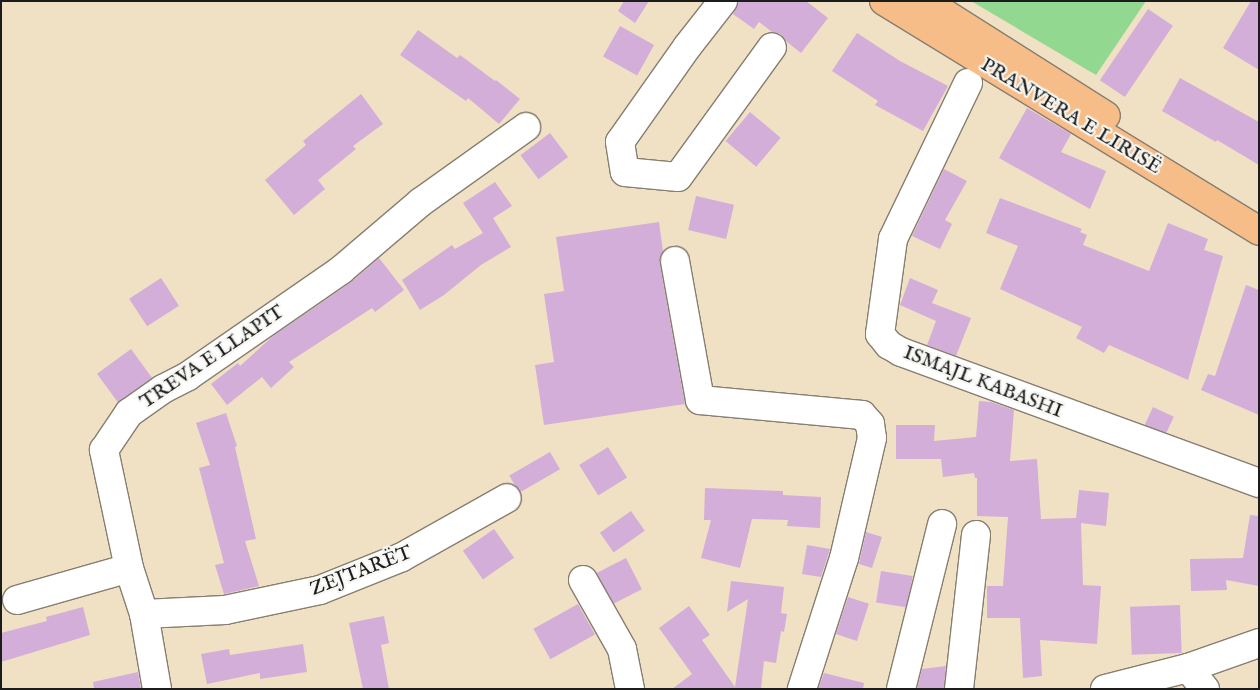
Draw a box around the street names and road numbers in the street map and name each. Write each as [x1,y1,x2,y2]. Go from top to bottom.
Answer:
street label: PRANVERA E LIRISË [976,53,1166,179]
street label: TREVA E LLAPIT [136,300,288,414]
street label: ISMAJL KABASHI [900,341,1066,423]
street label: ZEJTARËT [307,541,415,601]

